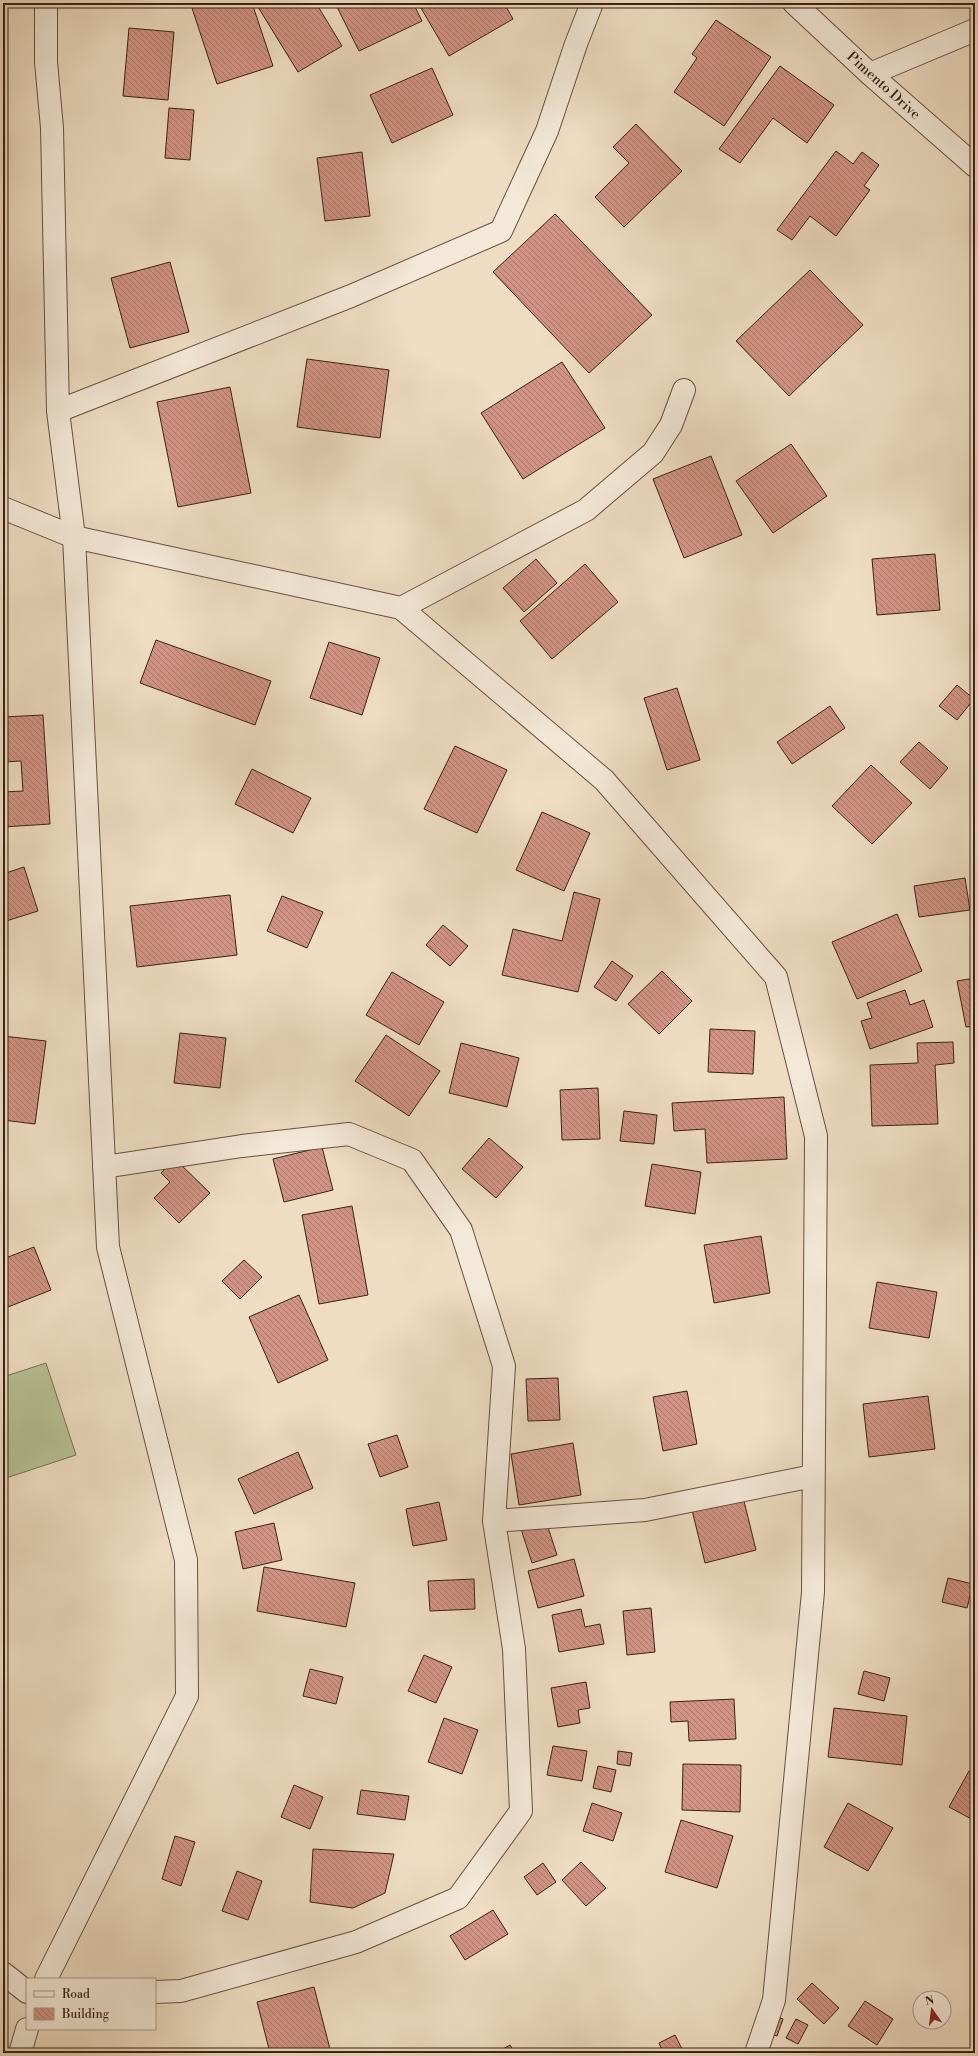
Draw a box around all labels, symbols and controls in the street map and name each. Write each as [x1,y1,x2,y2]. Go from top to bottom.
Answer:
street label: Pimento Drive [843,48,924,124]
legend [26,1978,156,2030]
text: Road [62,1987,90,2002]
north arrow [912,1990,952,2030]
text: N [924,1993,936,2009]
text: Building [61,2007,110,2022]

